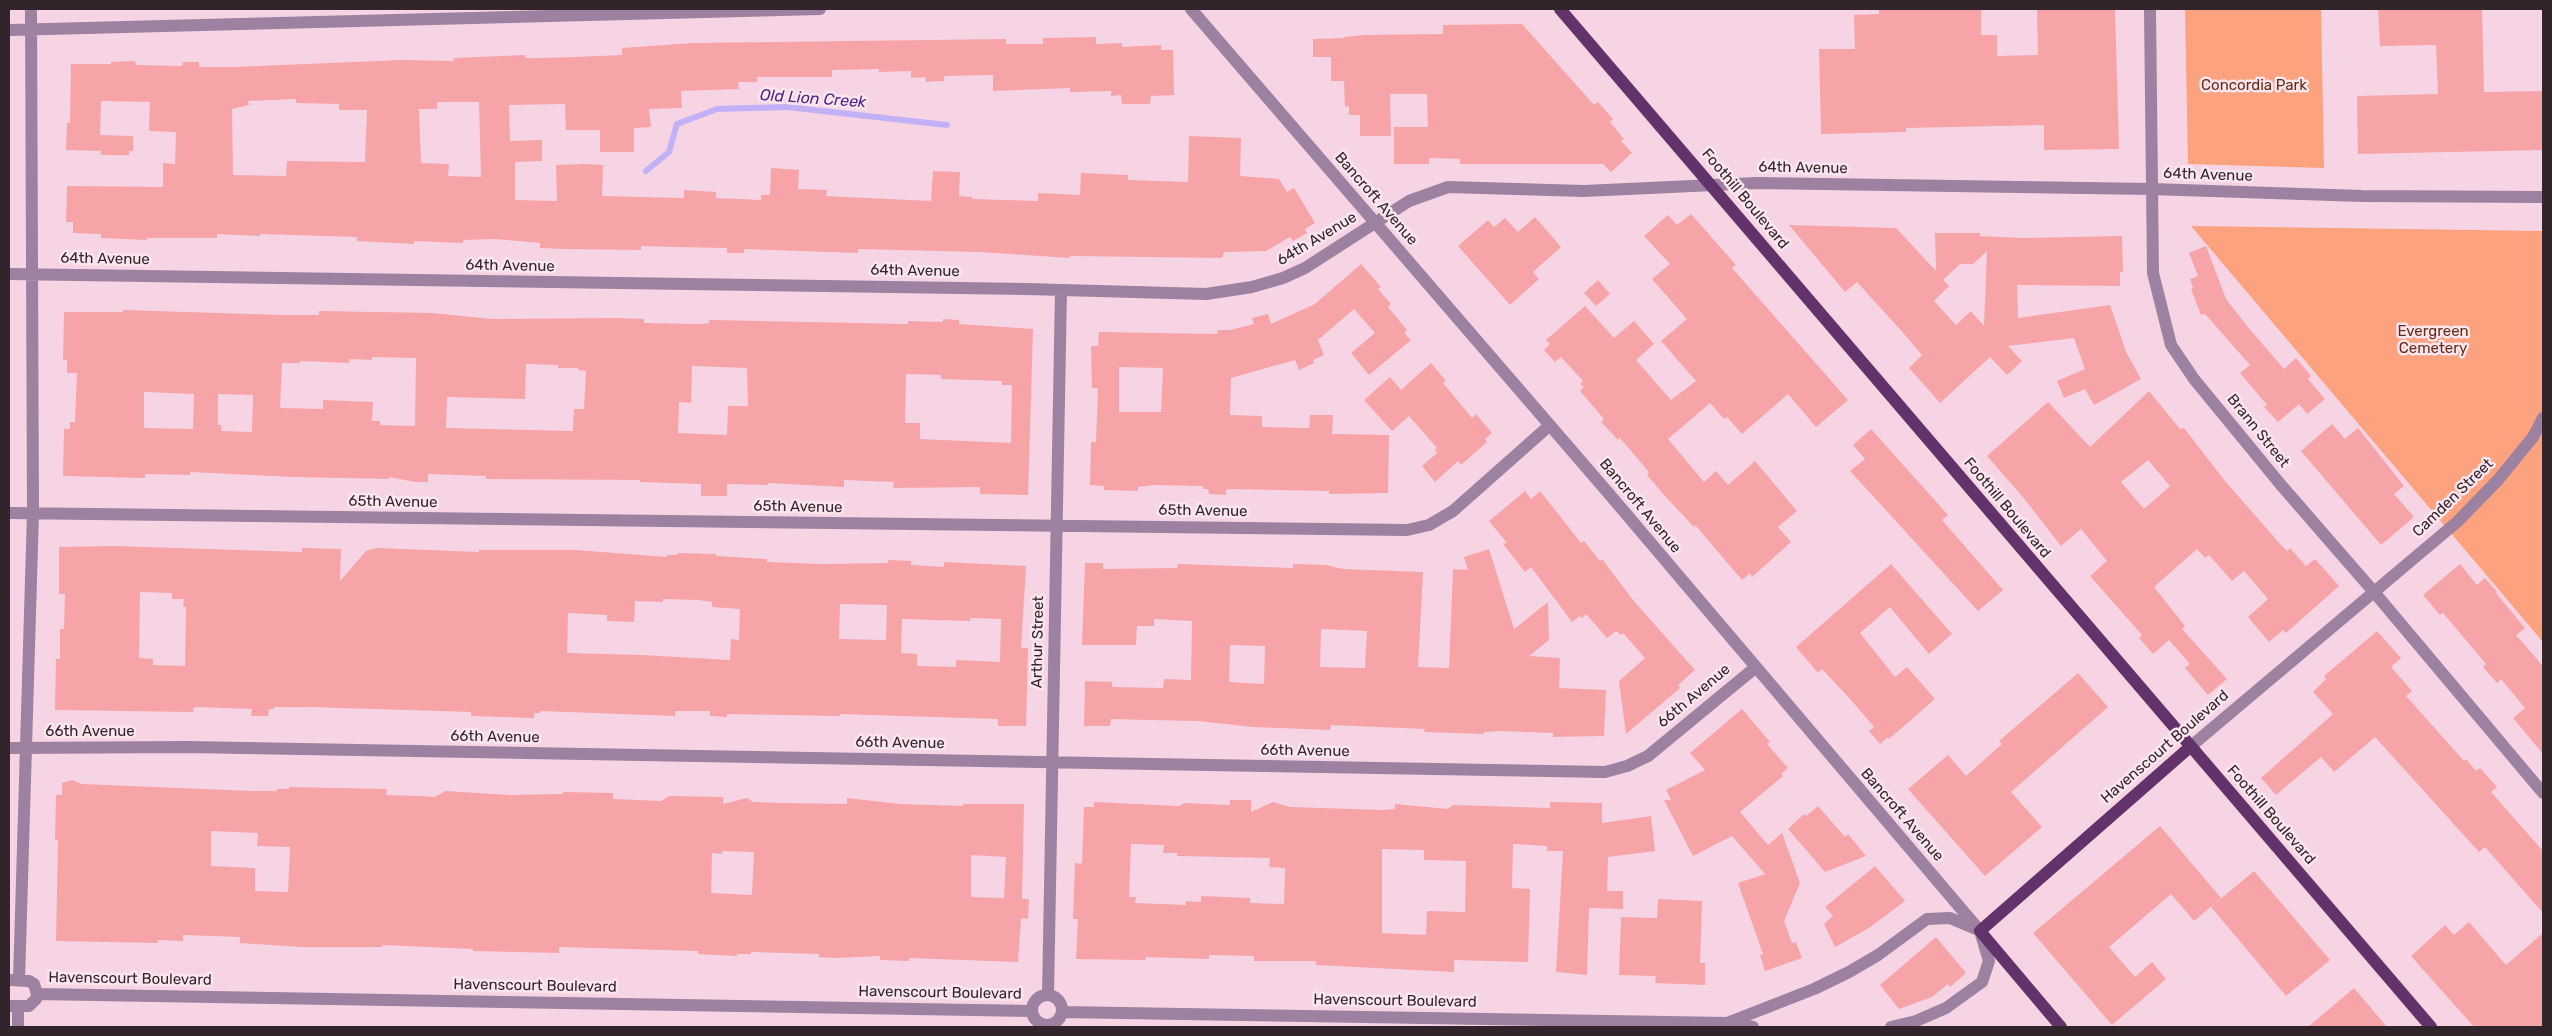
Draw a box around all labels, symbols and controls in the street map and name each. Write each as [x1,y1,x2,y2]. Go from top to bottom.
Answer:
park label: Concordia Park [2201,77,2307,95]
water label: Old Lion Creek [759,86,867,112]
street label: Foothill Boulevard [1698,145,1792,253]
street label: Bancroft Avenue [1331,149,1421,249]
street label: 64th Avenue [1758,158,1848,178]
street label: 64th Avenue [2163,164,2253,186]
street label: 64th Avenue [1274,208,1360,270]
street label: 64th Avenue [60,249,150,269]
street label: 64th Avenue [465,256,555,276]
street label: 64th Avenue [870,261,960,281]
park label: Evergreen Cemetery [2397,323,2469,358]
street label: Brann Street [2223,391,2293,471]
street label: Foothill Boulevard [1960,454,2054,562]
street label: Bancroft Avenue [1595,455,1685,557]
street label: Camden Street [2409,455,2497,541]
street label: 65th Avenue [348,492,438,512]
street label: 65th Avenue [753,497,843,517]
street label: 65th Avenue [1158,501,1248,521]
street label: Arthur Street [1028,596,1048,688]
street label: 66th Avenue [1654,660,1734,732]
street label: Havenscourt Boulevard [2097,687,2233,807]
street label: 66th Avenue [45,723,135,741]
street label: 66th Avenue [450,727,540,747]
street label: 66th Avenue [855,733,945,753]
street label: 66th Avenue [1260,741,1350,761]
street label: Foothill Boulevard [2223,762,2319,868]
street label: Bancroft Avenue [1857,765,1947,865]
street label: Havenscourt Boulevard [48,969,212,989]
street label: Havenscourt Boulevard [453,976,617,996]
street label: Havenscourt Boulevard [858,983,1022,1003]
street label: Havenscourt Boulevard [1313,991,1477,1011]

